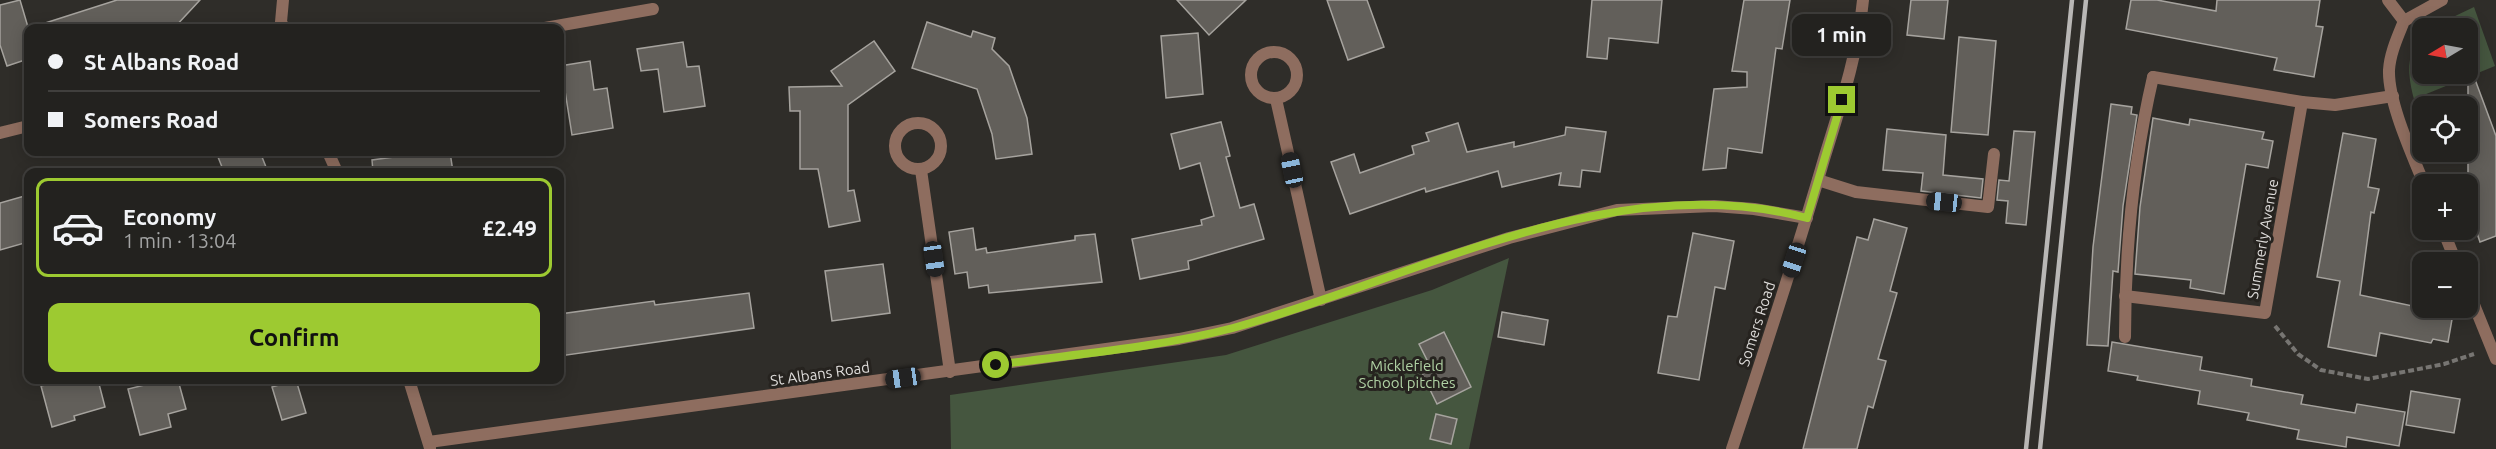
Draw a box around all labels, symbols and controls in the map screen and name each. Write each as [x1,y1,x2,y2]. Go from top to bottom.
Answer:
callout: 1 min [1792,13,1892,55]
north arrow [2412,18,2478,84]
map controls [2412,18,2478,318]
text: 1 min [1816,23,1867,46]
text: St Albans Road [84,49,239,74]
route end [1828,86,1855,113]
button: locate [2412,96,2478,162]
text: Somers Road [84,107,218,132]
car [1279,151,1305,189]
button: + [2412,174,2478,240]
street label: Summerly Avenue [2244,178,2281,300]
car [1925,191,1963,213]
icon: car [51,201,105,255]
text: Economy [123,204,216,229]
text: £2.49 [482,215,537,240]
text: 1 min · 13:04 [123,229,237,252]
car [923,240,945,278]
car [1780,240,1808,280]
button: − [2412,252,2478,318]
street label: Somers Road [1735,279,1778,368]
button: Confirm [48,303,540,372]
route start [982,351,1009,378]
park label: Micklefield School pitches [1359,357,1455,391]
street label: St Albans Road [769,358,871,389]
car [884,367,922,389]

